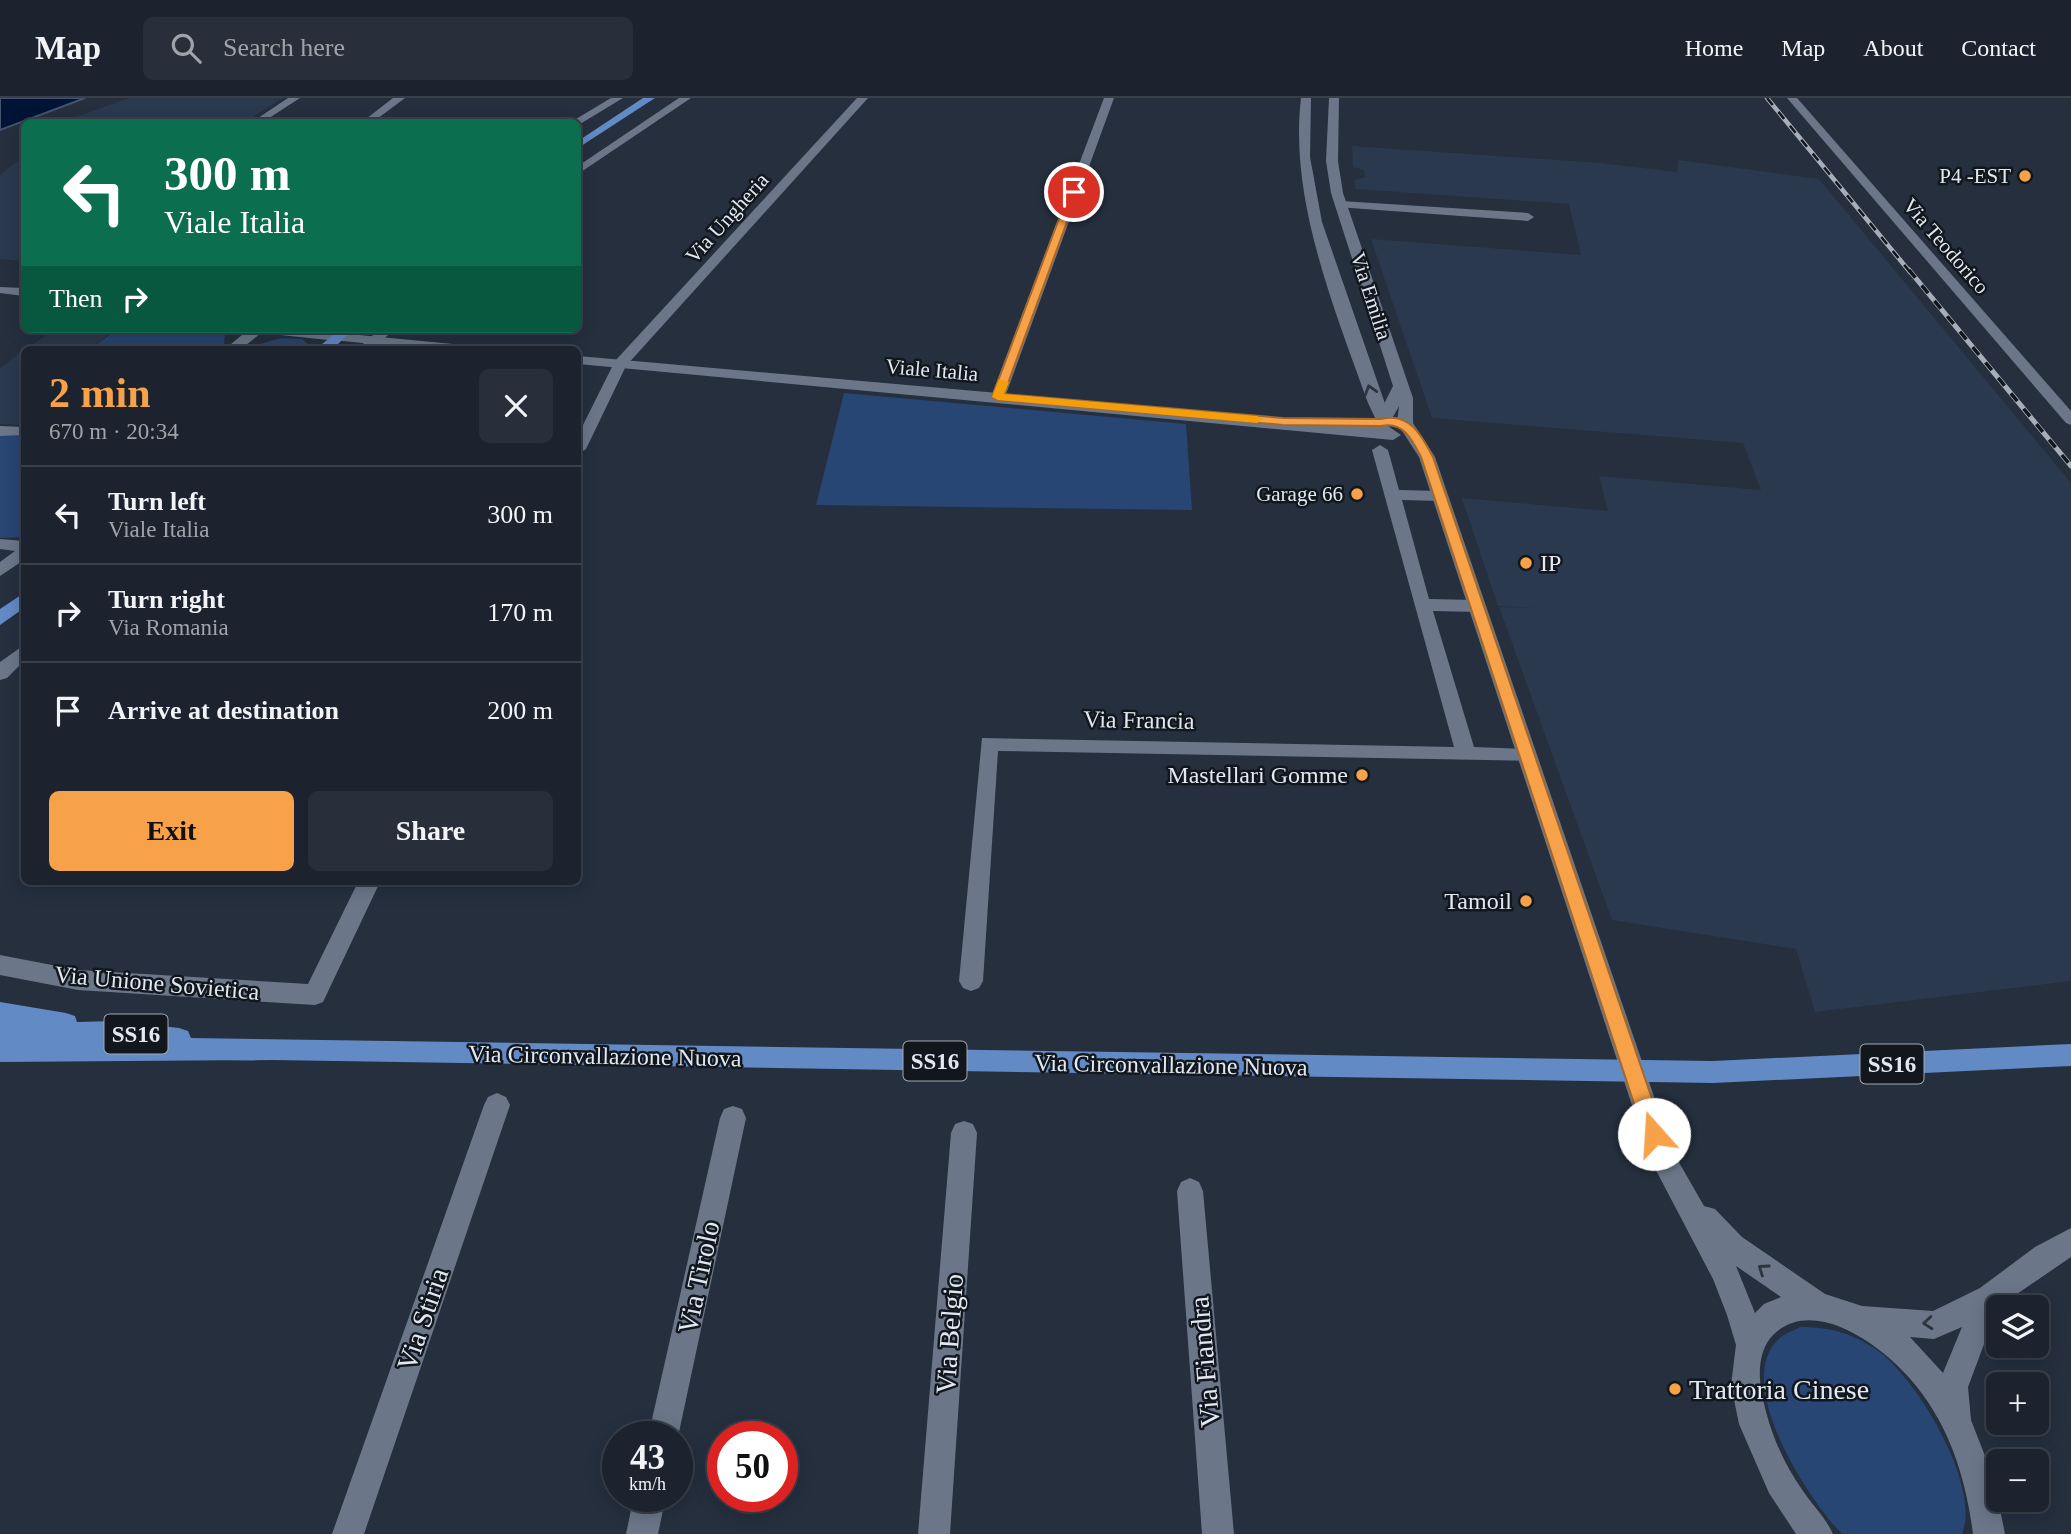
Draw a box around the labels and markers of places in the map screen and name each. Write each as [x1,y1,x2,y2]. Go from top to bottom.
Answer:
pin [1044,162,1104,222]
place label: P4 -EST [1939,164,2011,188]
marker: P4 -EST [2017,168,2033,184]
place label: Garage 66 [1256,482,1343,506]
marker: Garage 66 [1349,486,1365,502]
place label: IP [1540,550,1561,576]
marker: IP [1518,555,1534,571]
place label: Mastellari Gomme [1167,762,1348,788]
marker: Mastellari Gomme [1354,767,1370,783]
place label: Tamoil [1444,888,1512,914]
marker: Tamoil [1518,893,1534,909]
place label: Trattoria Cinese [1689,1374,1869,1405]
marker: Trattoria Cinese [1667,1381,1683,1397]

